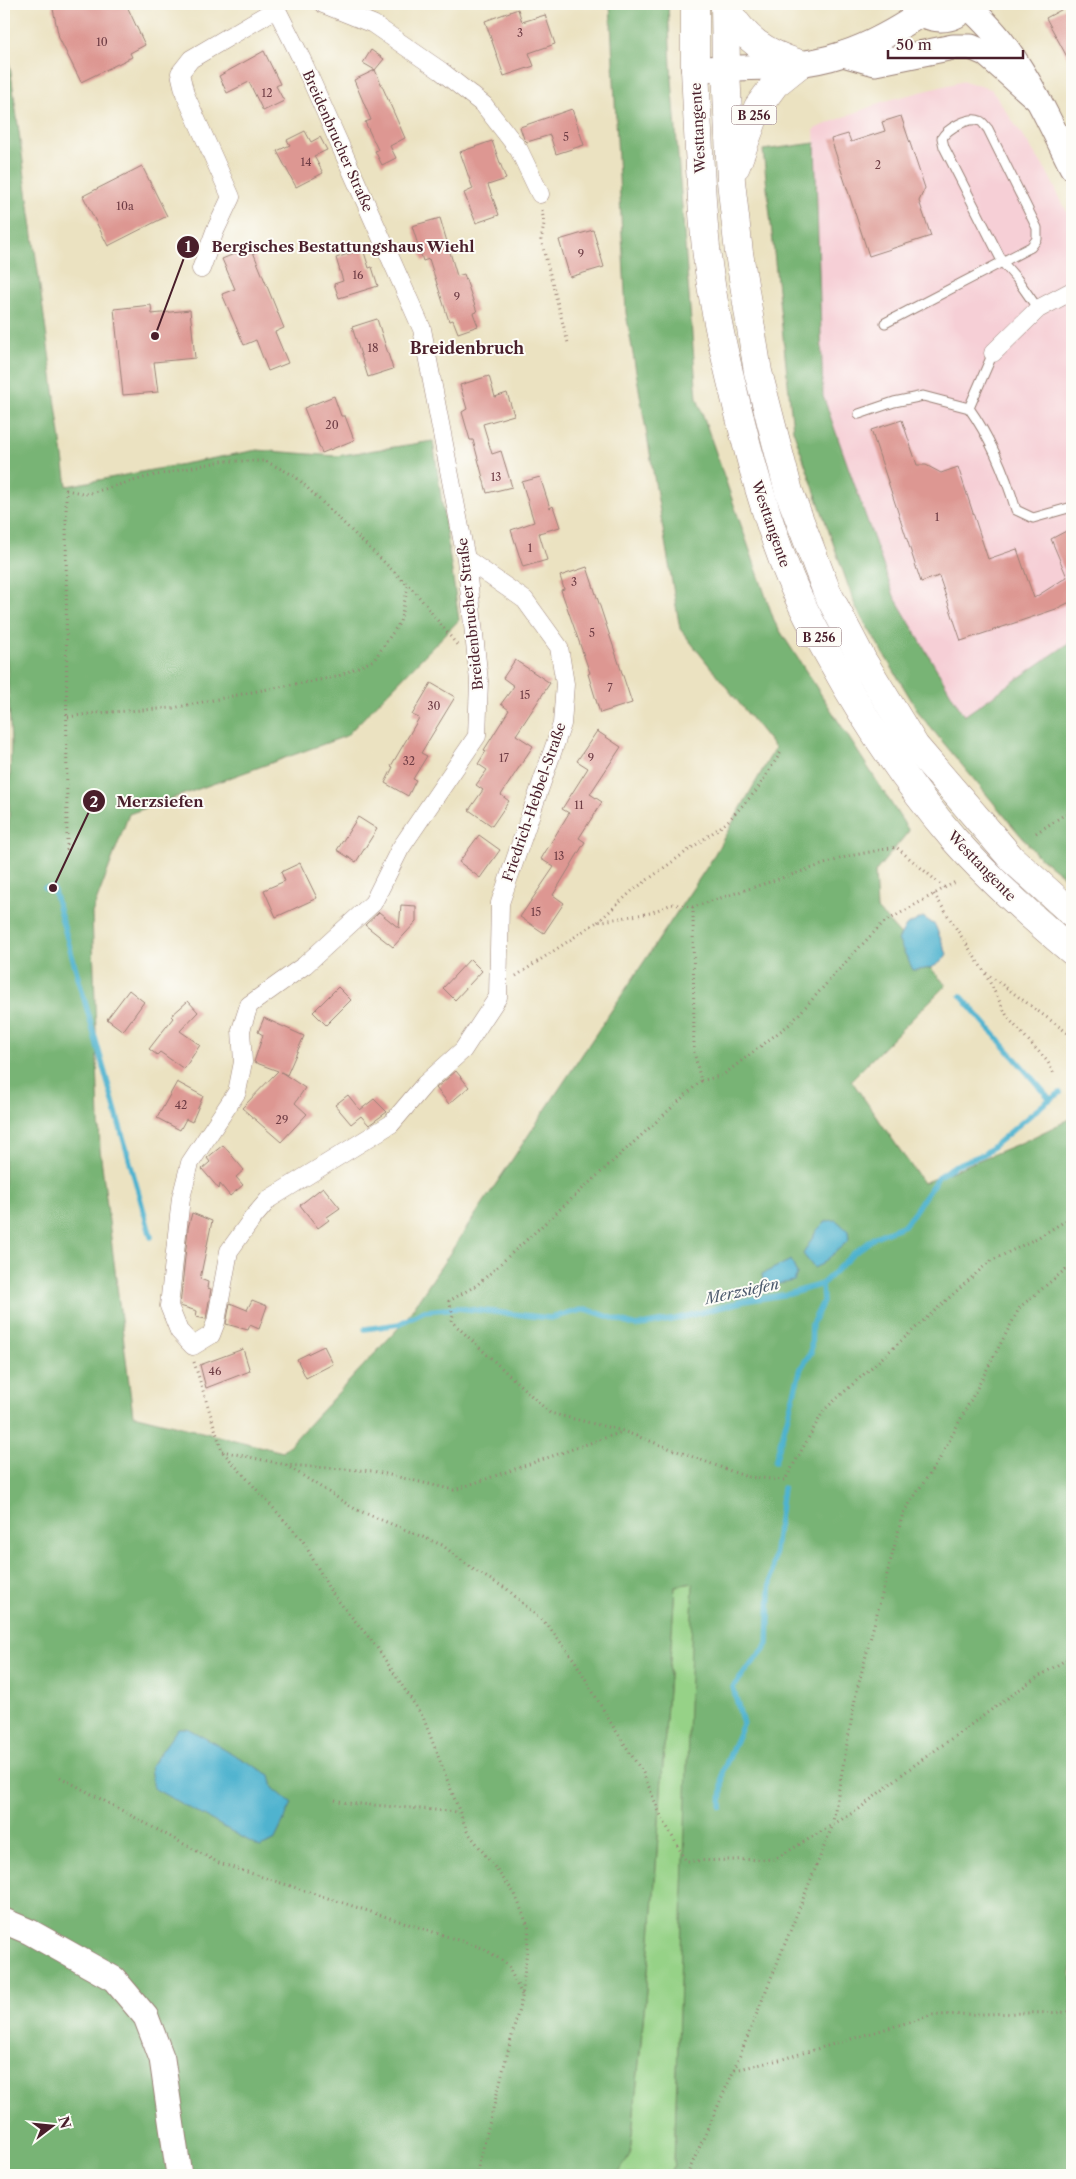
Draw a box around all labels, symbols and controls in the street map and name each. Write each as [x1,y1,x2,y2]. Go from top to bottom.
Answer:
house number: 3 [517,26,523,40]
scale bar [888,28,1024,60]
house number: 10 [96,35,108,49]
text: 50 m [896,35,932,54]
street label: Breidenbrucher Straße [299,67,377,215]
street label: Westtangente [687,82,709,175]
house number: 12 [262,86,272,100]
road number: B 256 [732,106,776,124]
house number: 5 [563,130,569,144]
house number: 14 [301,155,311,169]
house number: 2 [875,158,881,172]
house number: 10a [116,199,134,213]
callout: Bergisches Bestattungshaus Wiehl [176,232,484,262]
text: 1 [185,237,192,256]
text: Bergisches Bestattungshaus Wiehl [212,237,474,256]
house number: 9 [578,247,584,261]
house number: 16 [352,268,364,282]
house number: 9 [454,290,460,304]
district label: Breidenbruch [410,338,524,358]
house number: 18 [367,341,379,355]
house number: 20 [325,418,339,432]
house number: 13 [491,470,501,484]
street label: Westtangente [747,477,794,570]
house number: 1 [935,510,940,524]
street label: Breidenbrucher Straße [453,537,487,691]
house number: 1 [528,541,533,555]
house number: 3 [571,575,577,589]
house number: 5 [589,626,595,640]
road number: B 256 [796,628,842,646]
house number: 7 [607,681,613,695]
house number: 15 [520,688,530,702]
house number: 30 [427,699,441,713]
street label: Friedrich-Hebbel-Straße [498,720,570,884]
house number: 17 [499,751,510,765]
house number: 9 [588,751,594,765]
house number: 32 [403,754,415,768]
callout: Merzsiefen [82,786,214,816]
text: 2 [90,792,99,811]
text: Merzsiefen [117,792,204,811]
house number: 11 [574,798,584,812]
street label: Westtangente [943,826,1020,905]
house number: 13 [554,849,564,863]
house number: 15 [531,905,541,919]
house number: 42 [175,1098,187,1112]
house number: 29 [276,1113,288,1127]
water label: Merzsiefen [701,1274,781,1308]
house number: 46 [209,1364,222,1378]
north arrow [28,2102,78,2152]
text: N [54,2114,75,2131]

